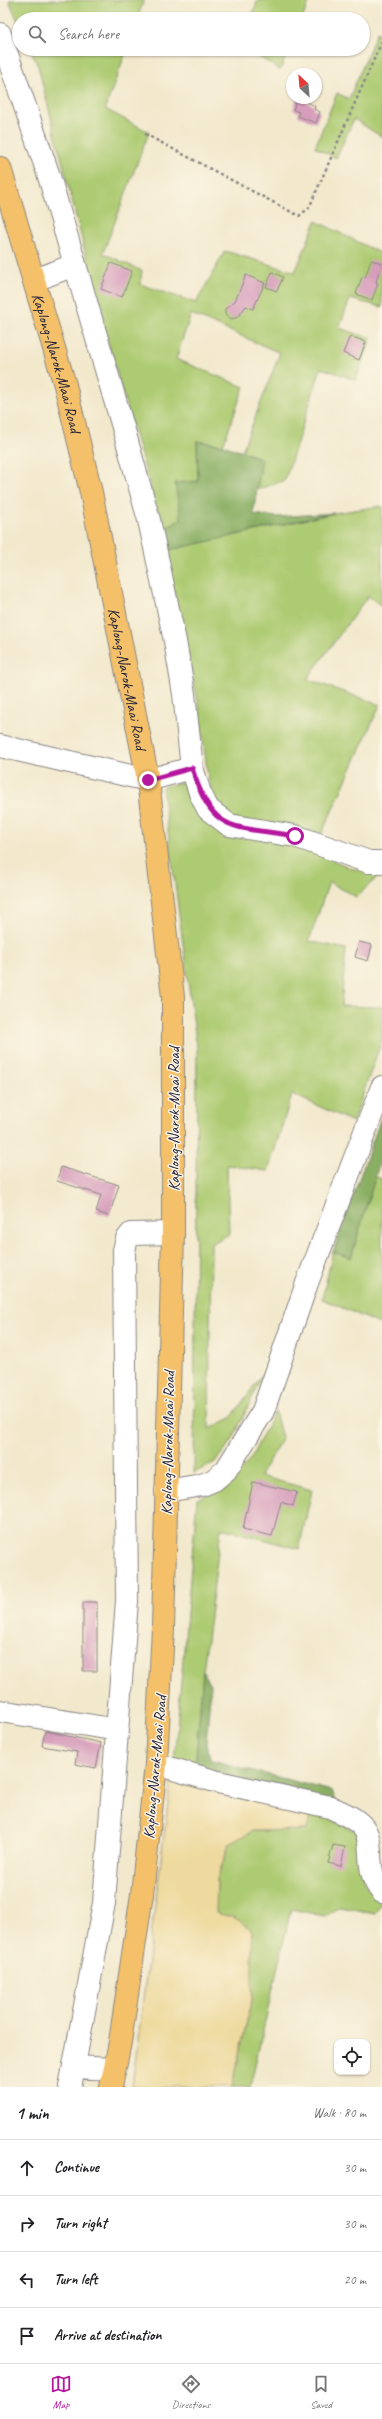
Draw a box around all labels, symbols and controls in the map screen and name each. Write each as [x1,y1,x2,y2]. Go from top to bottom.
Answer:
search box [12,12,370,56]
icon: search [26,23,48,45]
text: Search here [58,25,119,44]
north arrow [286,68,322,104]
street label: Kaplong-Narok-Maai Road [27,291,86,437]
street label: Kaplong-Narok-Maai Road [103,606,151,754]
route end [139,771,157,789]
route start [286,827,304,845]
street label: Kaplong-Narok-Maai Road [164,1044,184,1191]
street label: Kaplong-Narok-Maai Road [157,1368,179,1515]
street label: Kaplong-Narok-Maai Road [139,1692,171,1840]
map controls [334,2039,370,2075]
button: locate [334,2039,370,2075]
text: 1 min [16,2103,49,2124]
text: Walk · 80 m [313,2105,366,2121]
icon: ahead [16,2157,38,2179]
text: Continue [54,2158,99,2177]
text: 30 m [344,2160,366,2176]
icon: right [16,2213,38,2235]
text: Turn right [54,2214,107,2233]
text: 30 m [344,2216,366,2232]
icon: left [16,2269,38,2291]
text: Turn left [54,2270,97,2289]
text: 20 m [344,2272,366,2288]
icon: arrive [16,2325,38,2347]
text: Arrive at destination [54,2326,161,2345]
tab: Map [50,2373,72,2411]
tab: Directions [172,2373,210,2411]
tab: Saved [310,2373,332,2411]

